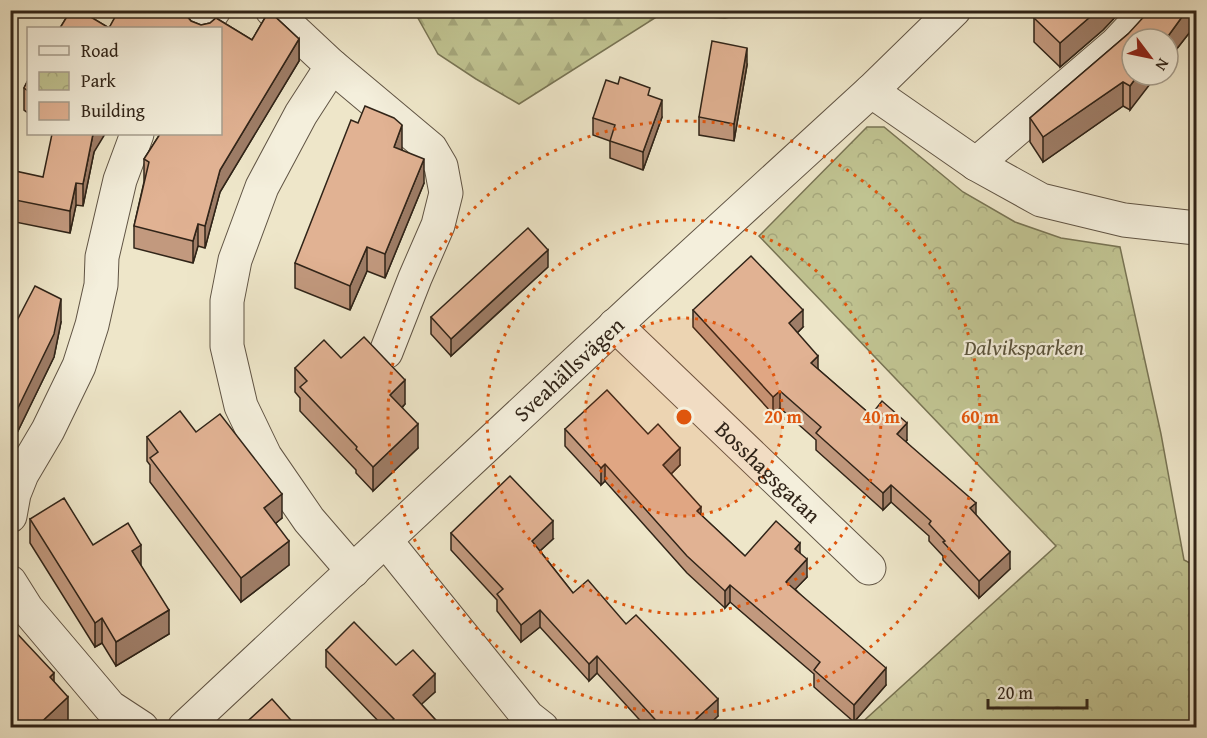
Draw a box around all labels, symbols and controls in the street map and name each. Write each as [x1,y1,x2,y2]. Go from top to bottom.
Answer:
legend [27,27,222,135]
north arrow [1120,27,1180,87]
text: Road [81,37,119,64]
text: N [1150,54,1176,76]
text: Park [81,67,117,94]
text: Building [81,97,145,124]
street label: Sveahällsvägen [506,309,631,429]
park label: Dalviksparken [963,331,1084,363]
text: 20 m [764,403,803,430]
text: 40 m [862,403,901,430]
text: 60 m [961,403,1000,430]
centre of rings [674,407,694,427]
street label: Bosshagsgatan [708,413,829,530]
scale bar [988,672,1087,710]
text: 20 m [997,679,1033,706]

